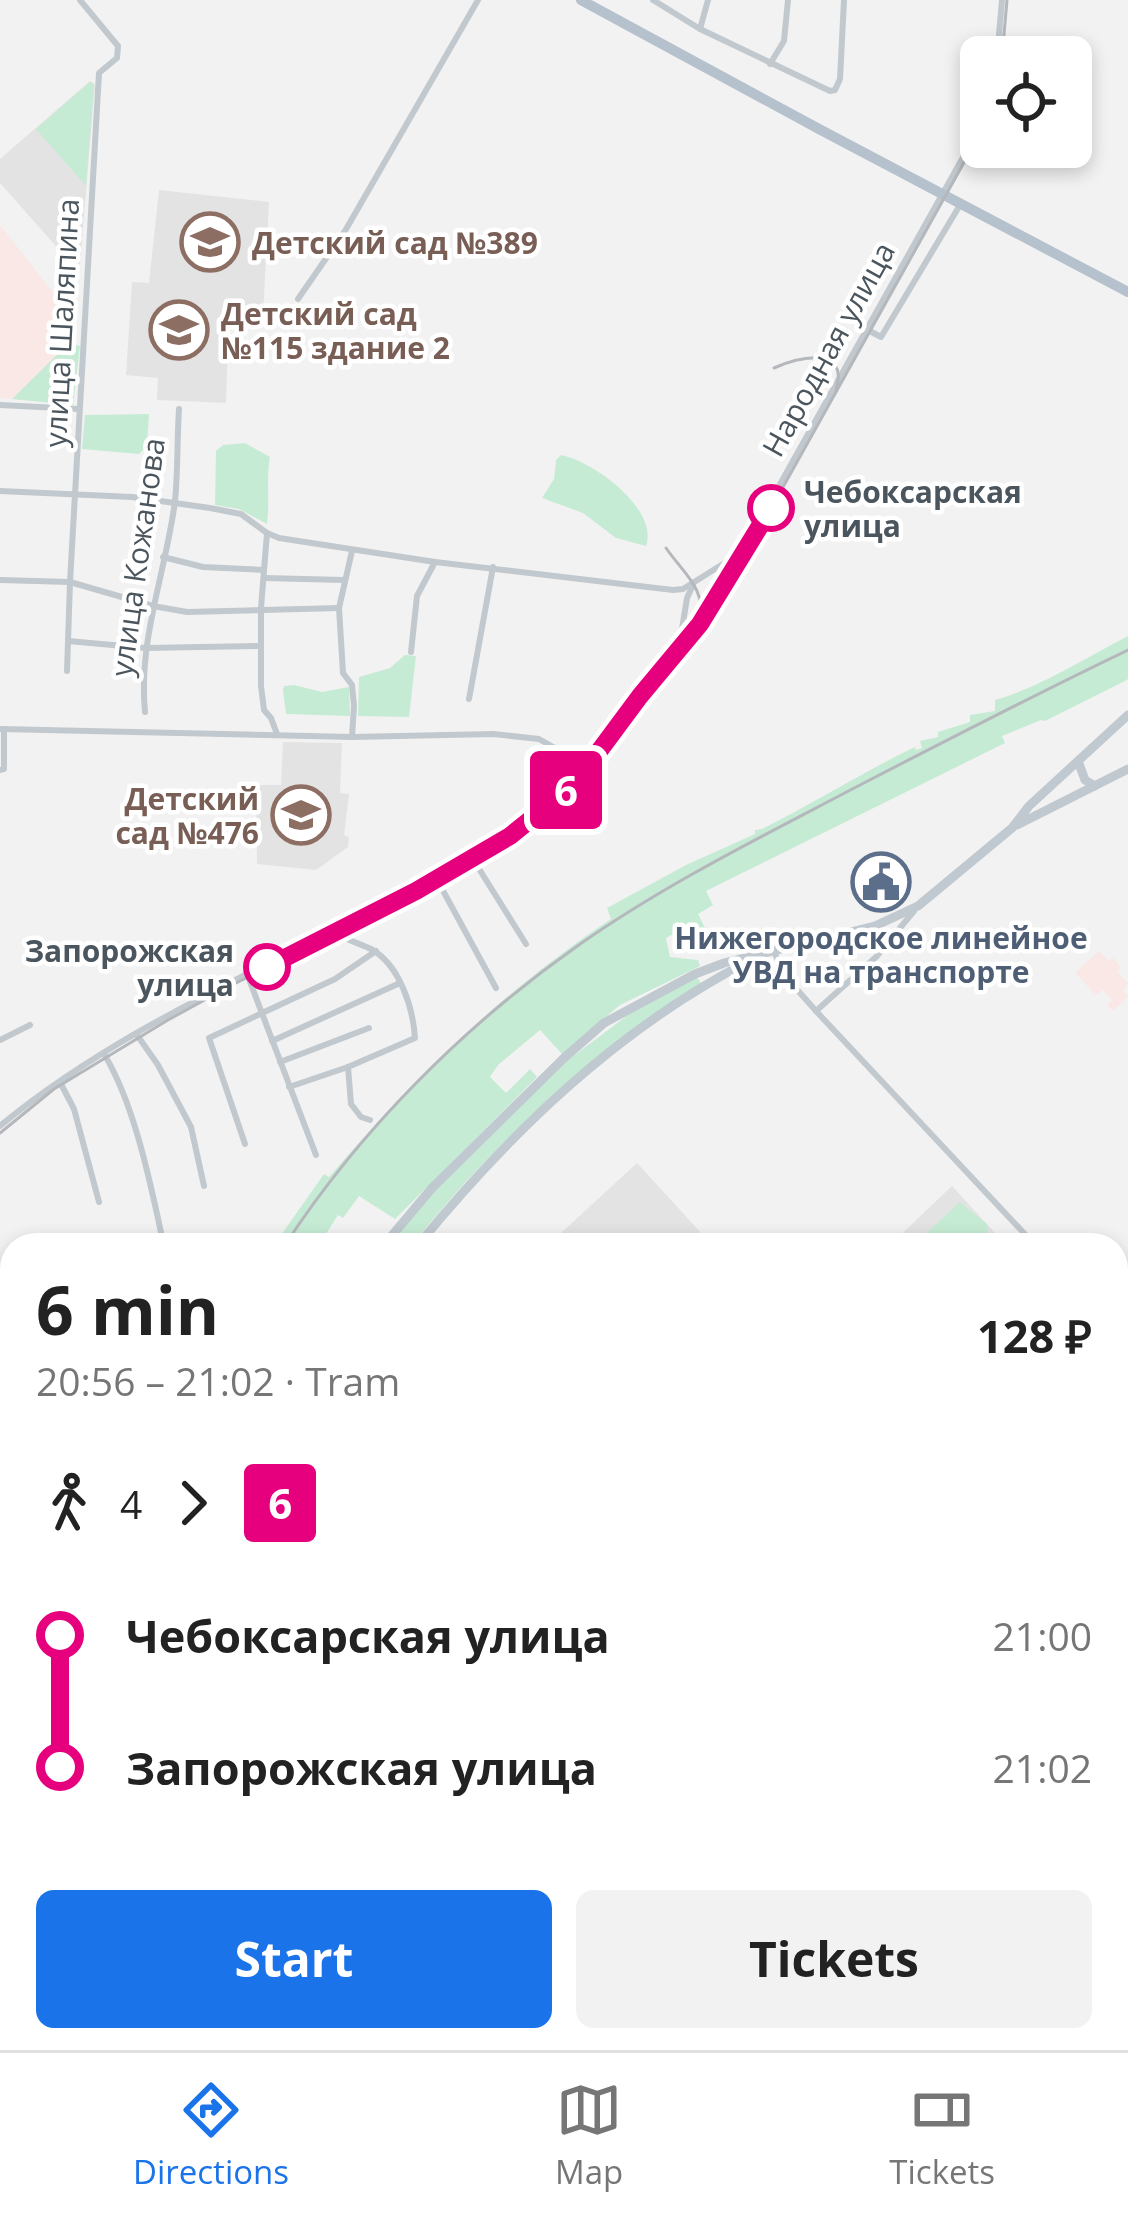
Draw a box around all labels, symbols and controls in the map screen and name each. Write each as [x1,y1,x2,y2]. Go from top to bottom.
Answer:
map controls [960,36,1092,168]
button: locate [960,36,1092,168]
street label: улица Шаляпина [34,197,88,449]
school or university icon: Детский сад №389 [179,211,241,273]
place label: Детский сад №389 [252,222,538,263]
street label: Народная улица [752,234,904,464]
place label: Детский сад №115 здание 2 [221,293,450,368]
school or university icon: Детский сад №115 здание 2 [148,299,210,361]
street label: улица Кожанова [100,435,174,679]
place label: Чебоксарская улица [804,471,1022,546]
marker: Чебоксарская улица [749,486,793,530]
line badge: 6 [527,751,605,829]
text: 6 [554,761,578,818]
place label: Детский сад №476 [115,778,259,853]
school or university icon: Детский сад №476 [270,784,332,846]
public building icon: Нижегородское линейное УВД на транспорте [850,851,912,913]
place label: Нижегородское линейное УВД на транспорте [674,917,1088,992]
place label: Запорожская улица [25,930,234,1005]
marker: Запорожская улица [245,945,289,989]
text: 6 min [36,1264,219,1354]
text: 128 ₽ [977,1305,1092,1366]
text: 20:56 – 21:02 · Tram [36,1354,400,1407]
icon: walk [36,1470,102,1536]
icon: forward [160,1470,226,1536]
text: 6 [268,1474,292,1531]
text: 4 [120,1477,142,1530]
text: Чебоксарская улица [126,1605,610,1666]
text: 21:00 [993,1609,1092,1662]
text: Запорожская улица [126,1737,597,1798]
text: 21:02 [993,1741,1092,1794]
button: Start [36,1890,552,2028]
button: Tickets [576,1890,1092,2028]
tab: Directions [133,2077,289,2194]
tab: Map [555,2077,623,2194]
tab: Tickets [889,2077,995,2194]

